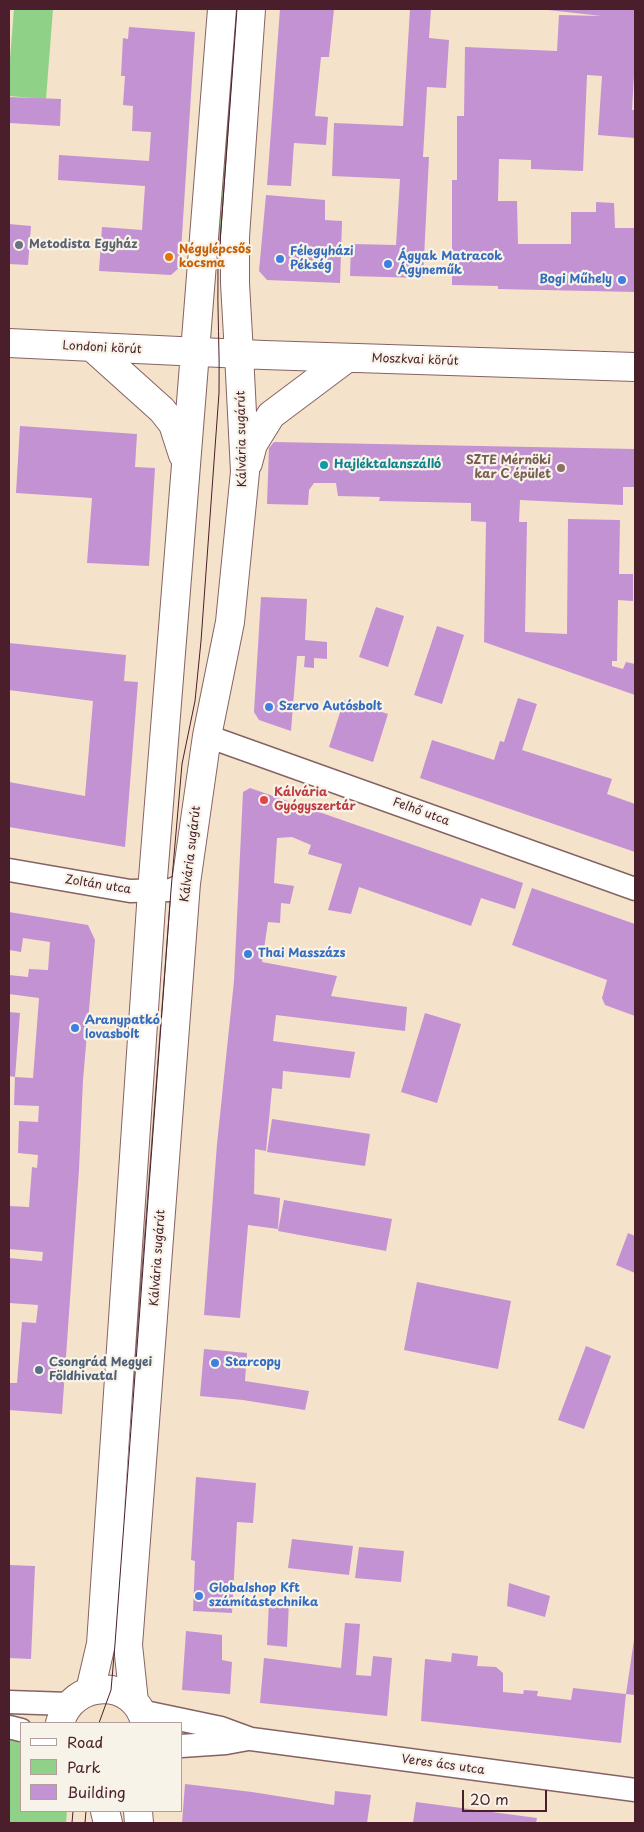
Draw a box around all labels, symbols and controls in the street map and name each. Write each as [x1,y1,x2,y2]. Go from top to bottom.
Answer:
place label: Metodista Egyház [29,238,137,252]
marker: Metodista Egyház [13,239,25,251]
place label: Négylépcsős kocsma [179,243,251,271]
place label: Félegyházi Pékség [290,245,354,273]
place label: Ágyak Matracok Ágyneműk [398,250,502,278]
marker: Négylépcsős kocsma [163,251,175,263]
marker: Félegyházi Pékség [274,253,286,265]
marker: Ágyak Matracok Ágyneműk [382,258,394,270]
place label: Bogi Műhely [539,273,612,287]
marker: Bogi Műhely [616,274,628,286]
street label: Londoni körút [62,339,142,357]
street label: Moszkvai körút [371,351,459,369]
street label: Kálvária sugárút [234,390,250,488]
place label: SZTE Mérnöki kar C épület [466,454,551,482]
place label: Hajléktalanszálló [334,458,441,472]
marker: Hajléktalanszálló [318,459,330,471]
marker: SZTE Mérnöki kar C épület [555,462,567,474]
place label: Szervo Autósbolt [279,700,382,714]
marker: Szervo Autósbolt [263,701,275,713]
place label: Kálvária Gyógyszertár [274,786,356,814]
marker: Kálvária Gyógyszertár [258,794,270,806]
street label: Felhő utca [391,795,451,829]
street label: Kálvária sugárút [178,805,204,903]
street label: Zoltán utca [64,873,132,897]
place label: Thai Masszázs [258,947,345,961]
marker: Thai Masszázs [242,948,254,960]
place label: Aranypatkó lovasbolt [85,1014,160,1042]
marker: Aranypatkó lovasbolt [69,1022,81,1034]
street label: Kálvária sugárút [147,1209,169,1307]
place label: Csongrád Megyei Földhivatal [49,1356,152,1384]
place label: Starcopy [225,1356,281,1370]
marker: Starcopy [209,1357,221,1369]
marker: Csongrád Megyei Földhivatal [33,1364,45,1376]
place label: Globalshop Kft számítástechnika [209,1582,318,1610]
marker: Globalshop Kft számítástechnika [193,1590,205,1602]
legend [20,1722,182,1812]
text: Road [67,1730,103,1753]
street label: Veres ács utca [401,1752,485,1778]
text: Park [67,1755,101,1778]
text: Building [67,1780,126,1803]
scale bar [464,1780,549,1812]
text: 20 m [470,1787,509,1810]

